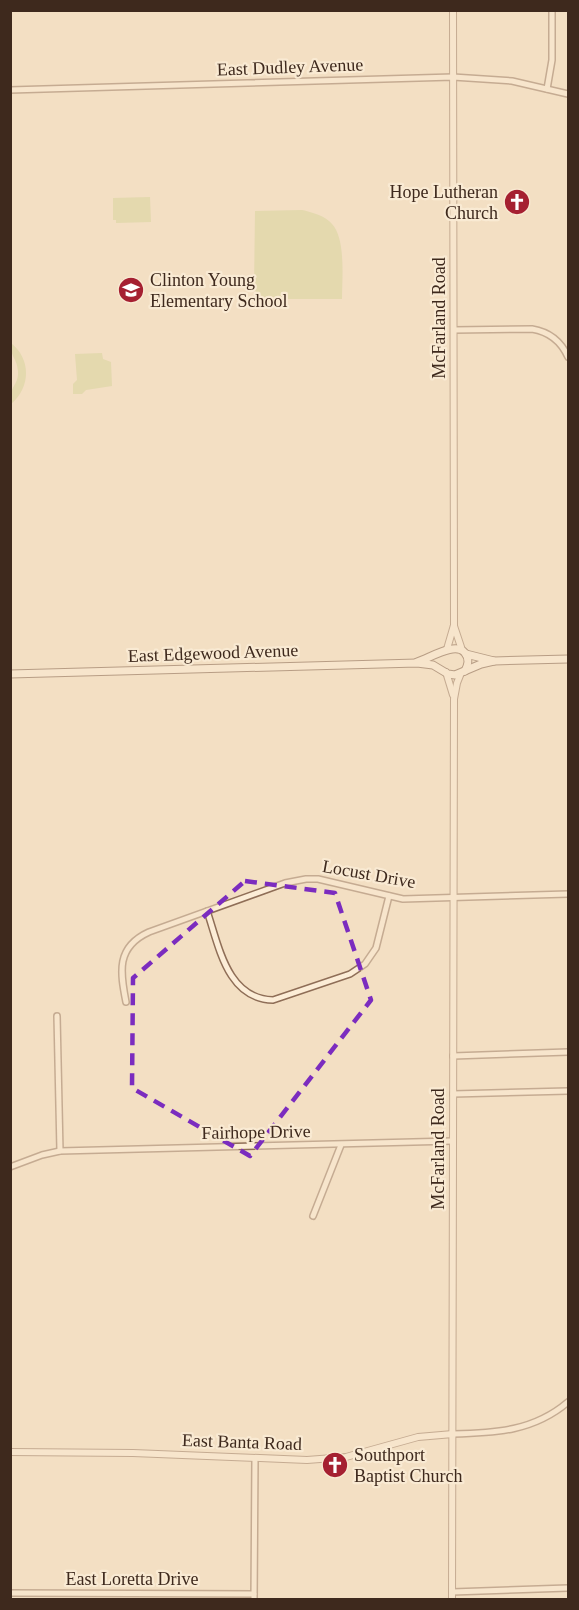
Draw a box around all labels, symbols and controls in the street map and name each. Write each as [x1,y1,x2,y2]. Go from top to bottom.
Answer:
street label: East Dudley Avenue [216,54,364,80]
place label: Hope Lutheran Church [390,182,498,223]
church icon: Hope Lutheran Church [502,187,532,217]
street label: McFarland Road [429,257,449,379]
place label: Clinton Young Elementary School [150,270,287,311]
school or university icon: Clinton Young Elementary School [116,275,146,305]
street label: East Edgewood Avenue [127,640,299,666]
street label: Locust Drive [321,856,417,892]
street label: McFarland Road [428,1088,448,1210]
street label: Fairhope Drive [201,1121,311,1143]
street label: East Banta Road [182,1430,302,1454]
place label: Southport Baptist Church [354,1445,463,1486]
church icon: Southport Baptist Church [320,1450,350,1480]
street label: East Loretta Drive [66,1569,198,1589]

